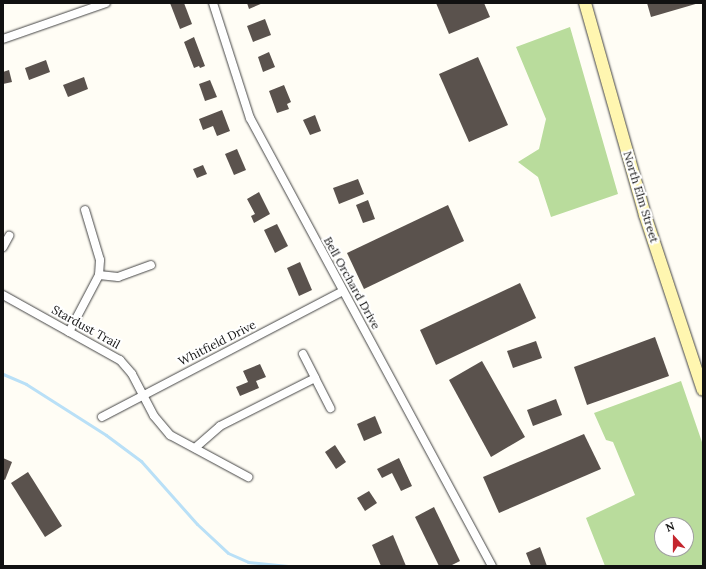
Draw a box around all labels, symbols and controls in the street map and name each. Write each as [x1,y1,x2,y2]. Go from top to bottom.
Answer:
street label: North Elm Street [620,149,662,245]
street label: Bell Orchard Drive [321,234,383,332]
street label: Stardust Trail [49,302,123,352]
street label: Whitfield Drive [176,317,258,369]
north arrow [654,517,694,557]
text: N [664,519,677,535]

